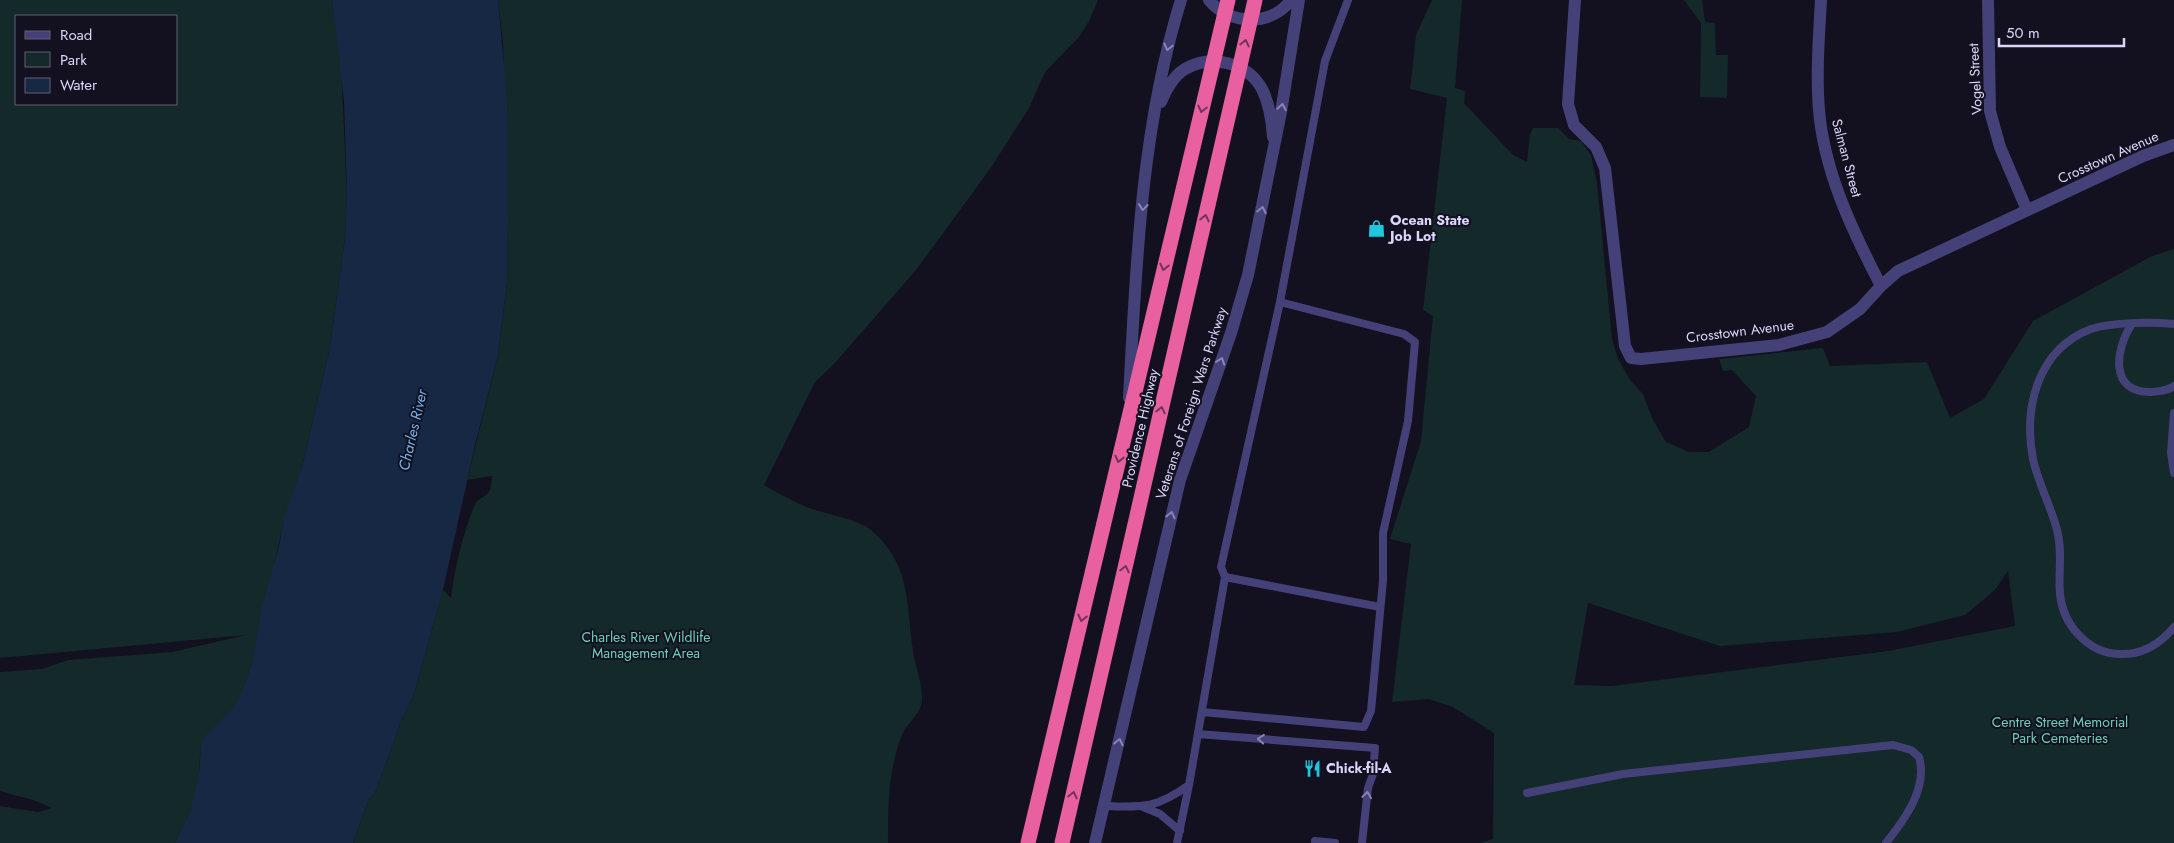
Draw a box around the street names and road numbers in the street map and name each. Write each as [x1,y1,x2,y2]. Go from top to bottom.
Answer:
street label: Vogel Street [1963,42,1987,115]
street label: Salman Street [1827,117,1867,200]
street label: Crosstown Avenue [2054,126,2162,188]
street label: Veterans of Foreign Wars Parkway [1150,304,1232,502]
street label: Crosstown Avenue [1685,314,1795,348]
street label: Providence Highway [1117,366,1164,489]

